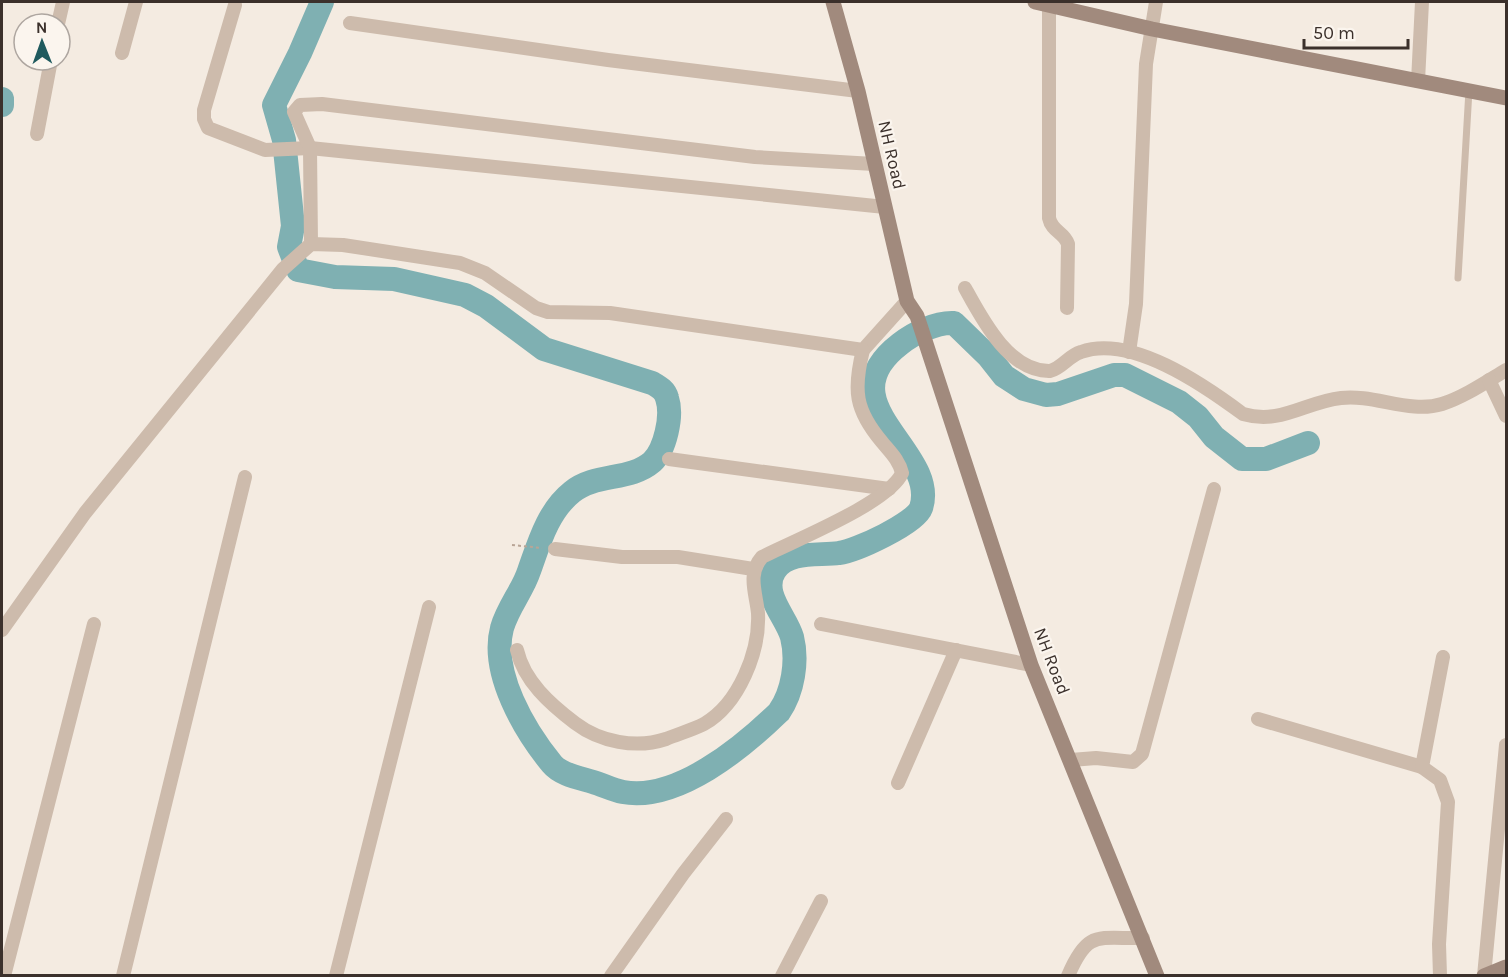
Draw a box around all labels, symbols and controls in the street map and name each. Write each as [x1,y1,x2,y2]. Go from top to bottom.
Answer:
north arrow [12,12,72,72]
scale bar [1304,12,1408,50]
text: N [36,18,48,37]
text: 50 m [1313,22,1355,44]
street label: NH Road [873,118,911,192]
street label: NH Road [1029,624,1075,698]

